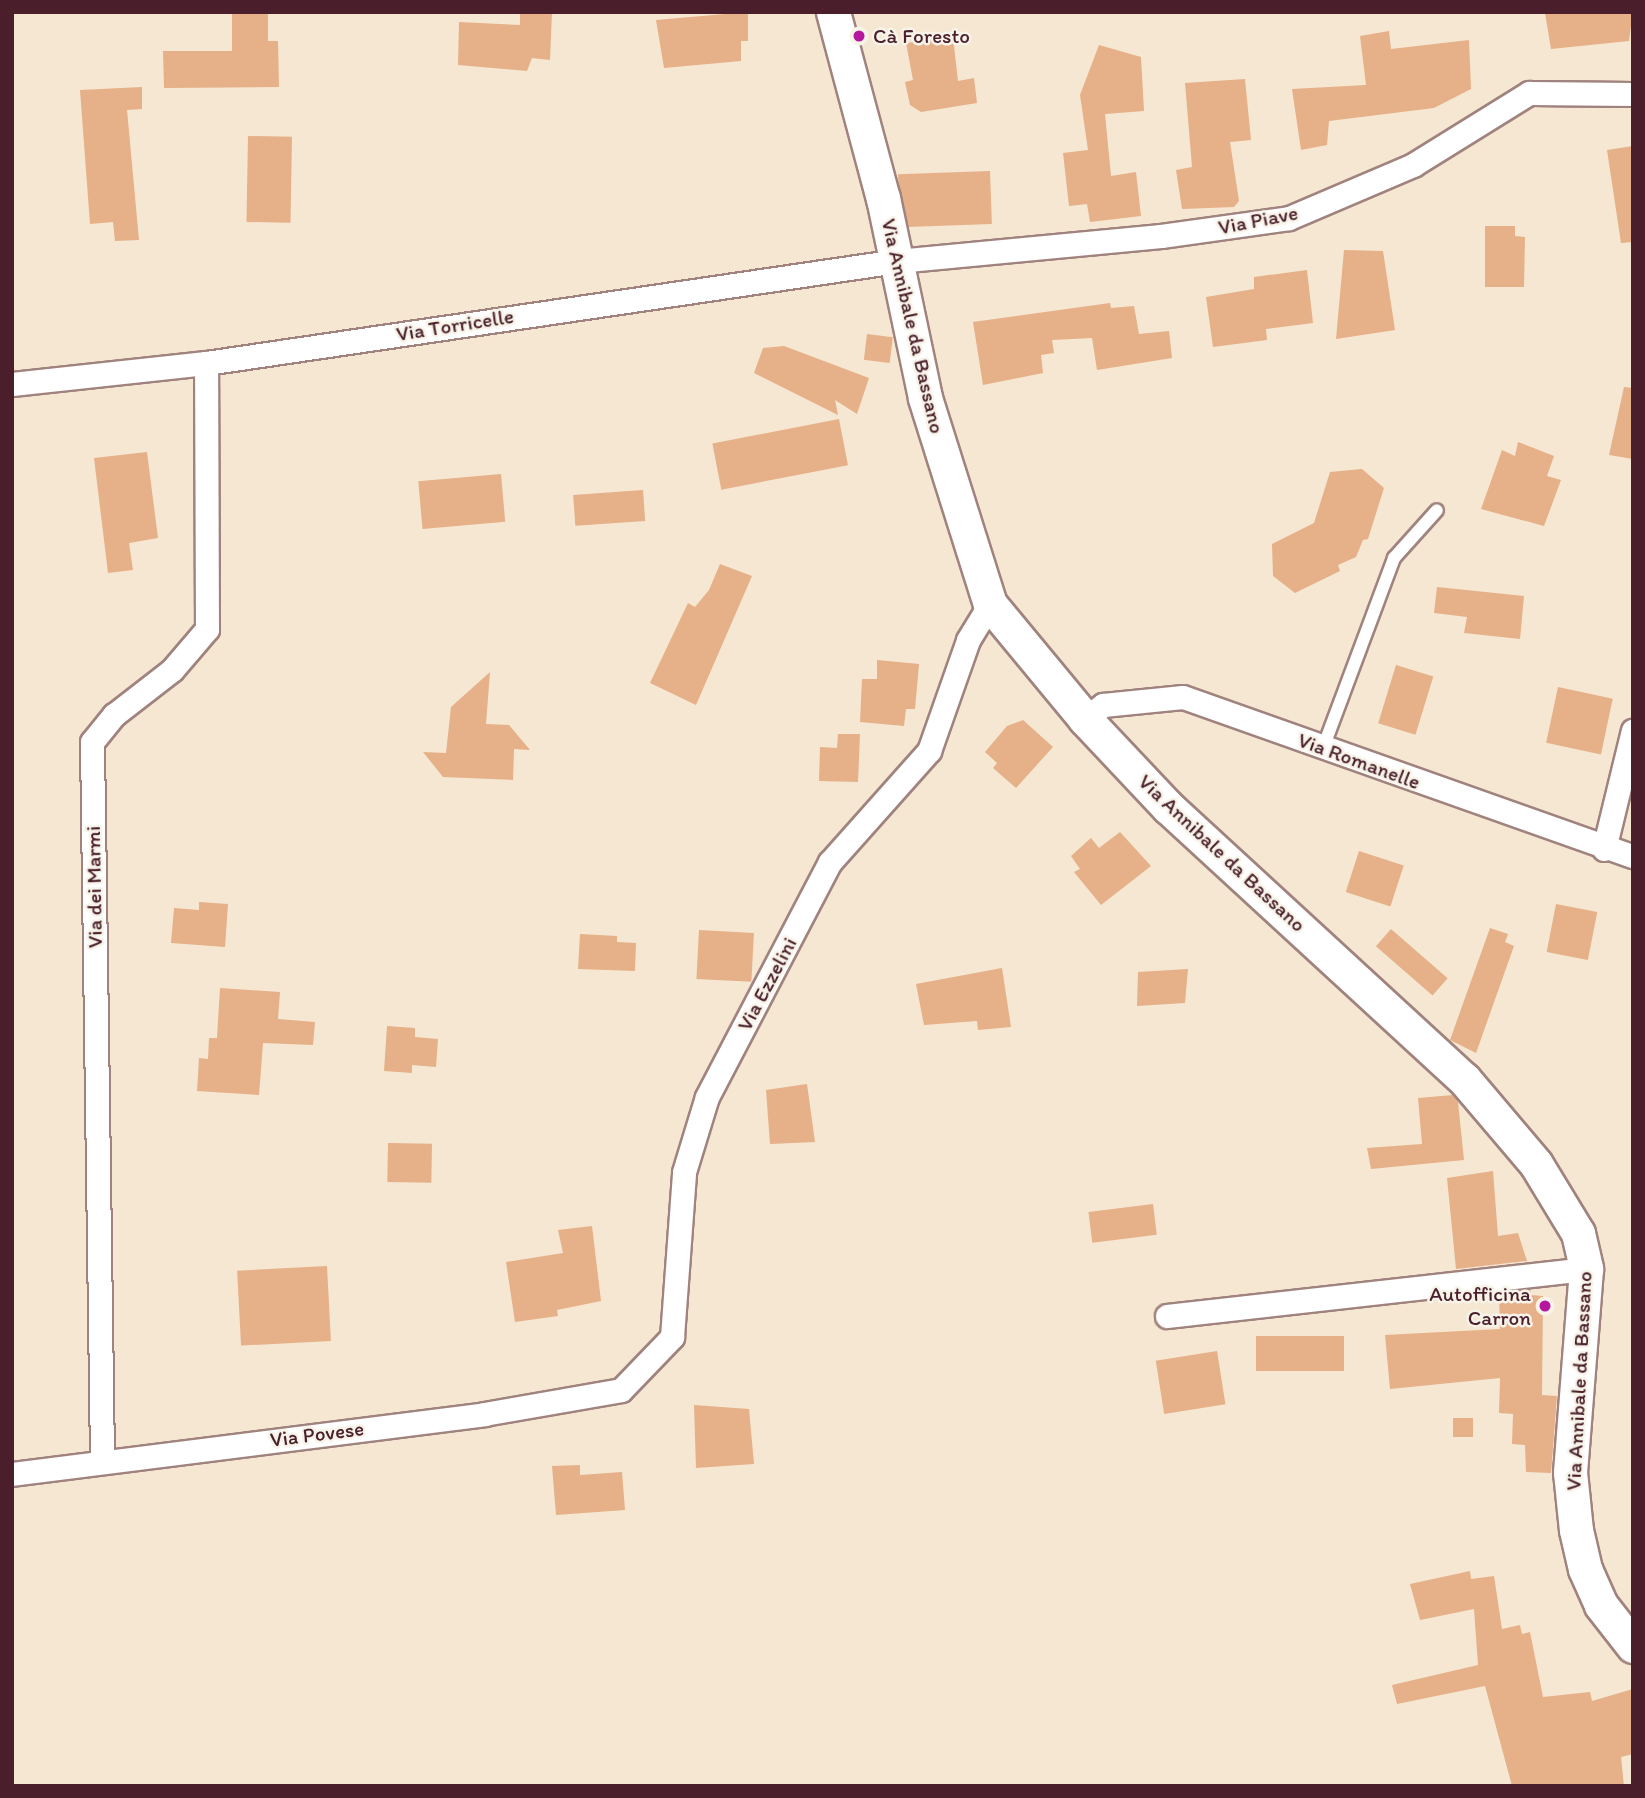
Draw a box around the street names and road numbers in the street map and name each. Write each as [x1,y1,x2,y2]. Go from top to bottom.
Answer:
street label: Via Piave [1216,200,1300,240]
street label: Via Annibale da Bassano [876,216,950,436]
street label: Via Torricelle [395,303,515,347]
street label: Via Romanelle [1295,727,1423,795]
street label: Via Annibale da Bassano [1133,769,1311,937]
street label: Via dei Marmi [80,826,108,948]
street label: Via Ezzelini [732,933,802,1035]
street label: Via Annibale da Bassano [1561,1270,1597,1492]
street label: Via Povese [269,1416,365,1452]

